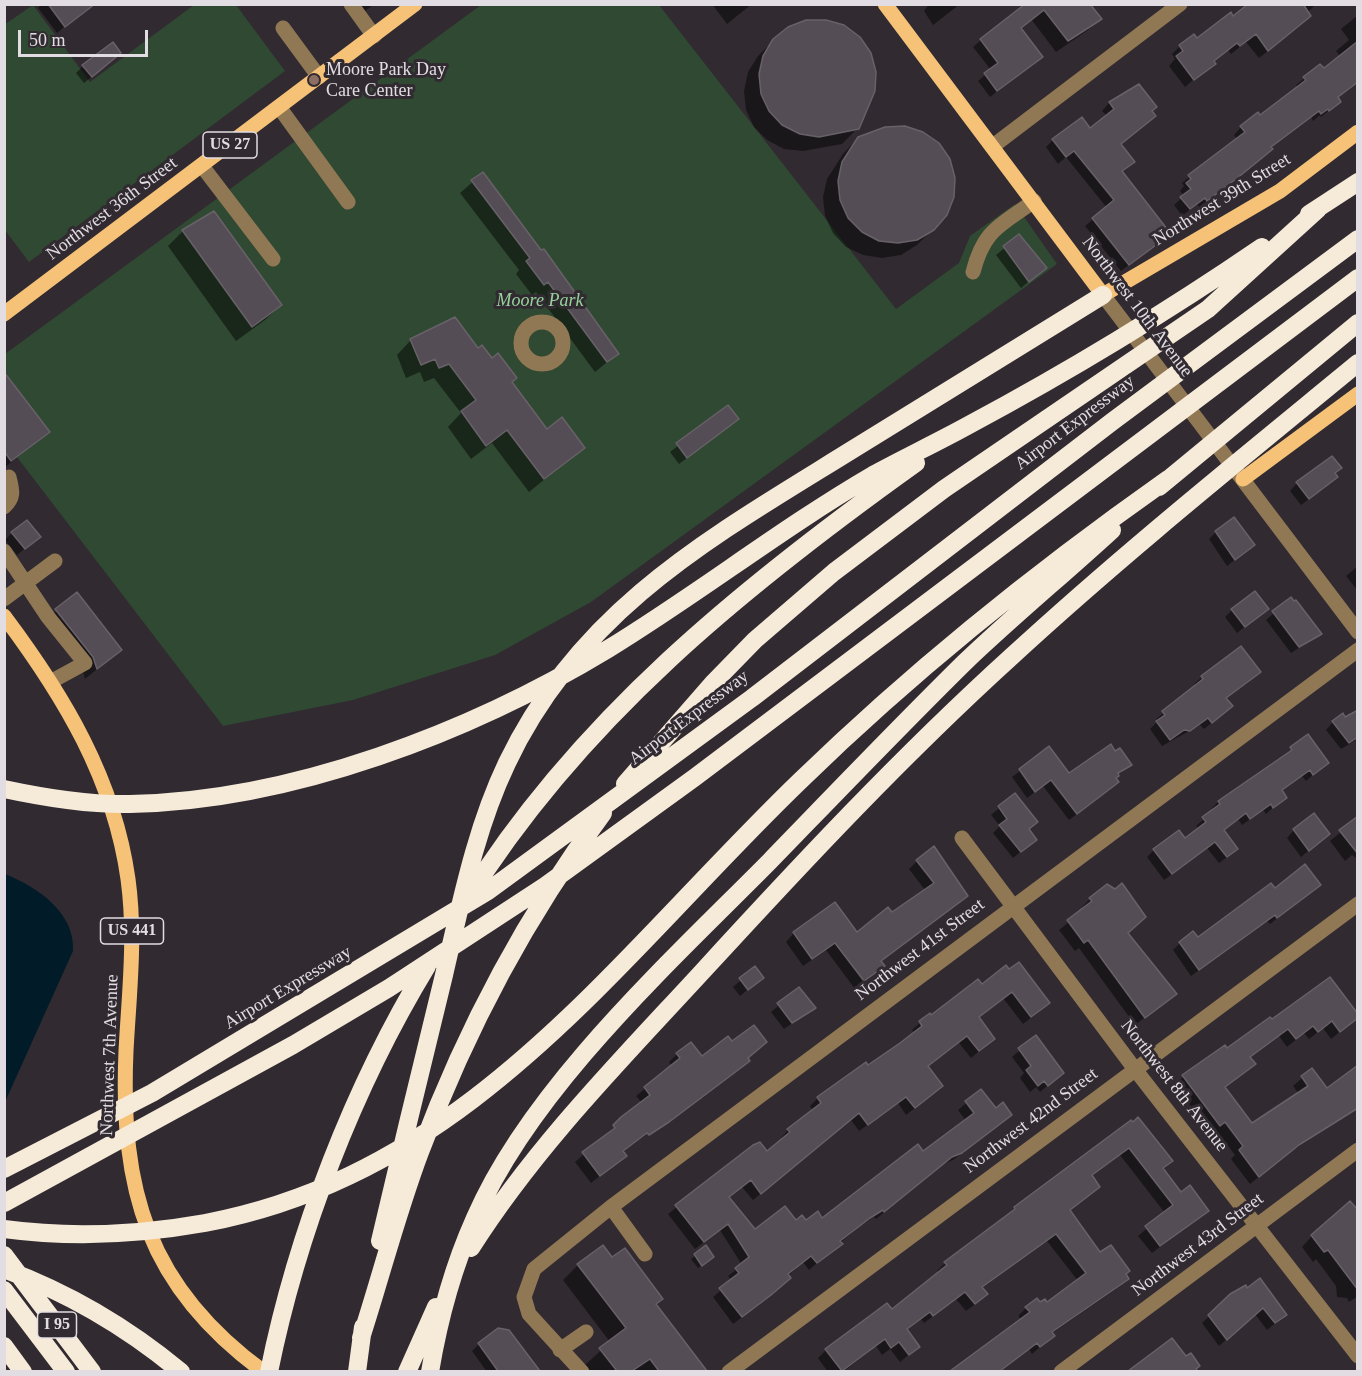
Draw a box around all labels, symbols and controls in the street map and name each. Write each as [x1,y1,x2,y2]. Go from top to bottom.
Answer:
scale bar [21,18,152,56]
text: 50 m [29,30,66,50]
place label: Moore Park Day Care Center [326,59,446,101]
marker: Moore Park Day Care Center [307,73,321,87]
road number: US 27 [203,132,257,158]
street label: Northwest 39th Street [1149,149,1295,251]
street label: Northwest 36th Street [42,153,182,265]
street label: Northwest 10th Avenue [1077,232,1197,382]
park label: Moore Park [497,290,583,312]
street label: Airport Expressway [1011,371,1139,475]
street label: Airport Expressway [625,666,753,770]
street label: Northwest 41st Street [851,894,989,1006]
road number: US 441 [100,918,164,944]
street label: Airport Expressway [221,942,355,1034]
street label: Northwest 7th Avenue [96,974,124,1136]
street label: Northwest 8th Avenue [1116,1016,1232,1156]
street label: Northwest 42nd Street [960,1064,1102,1178]
street label: Northwest 43rd Street [1128,1189,1268,1301]
road number: I 95 [38,1312,76,1338]

